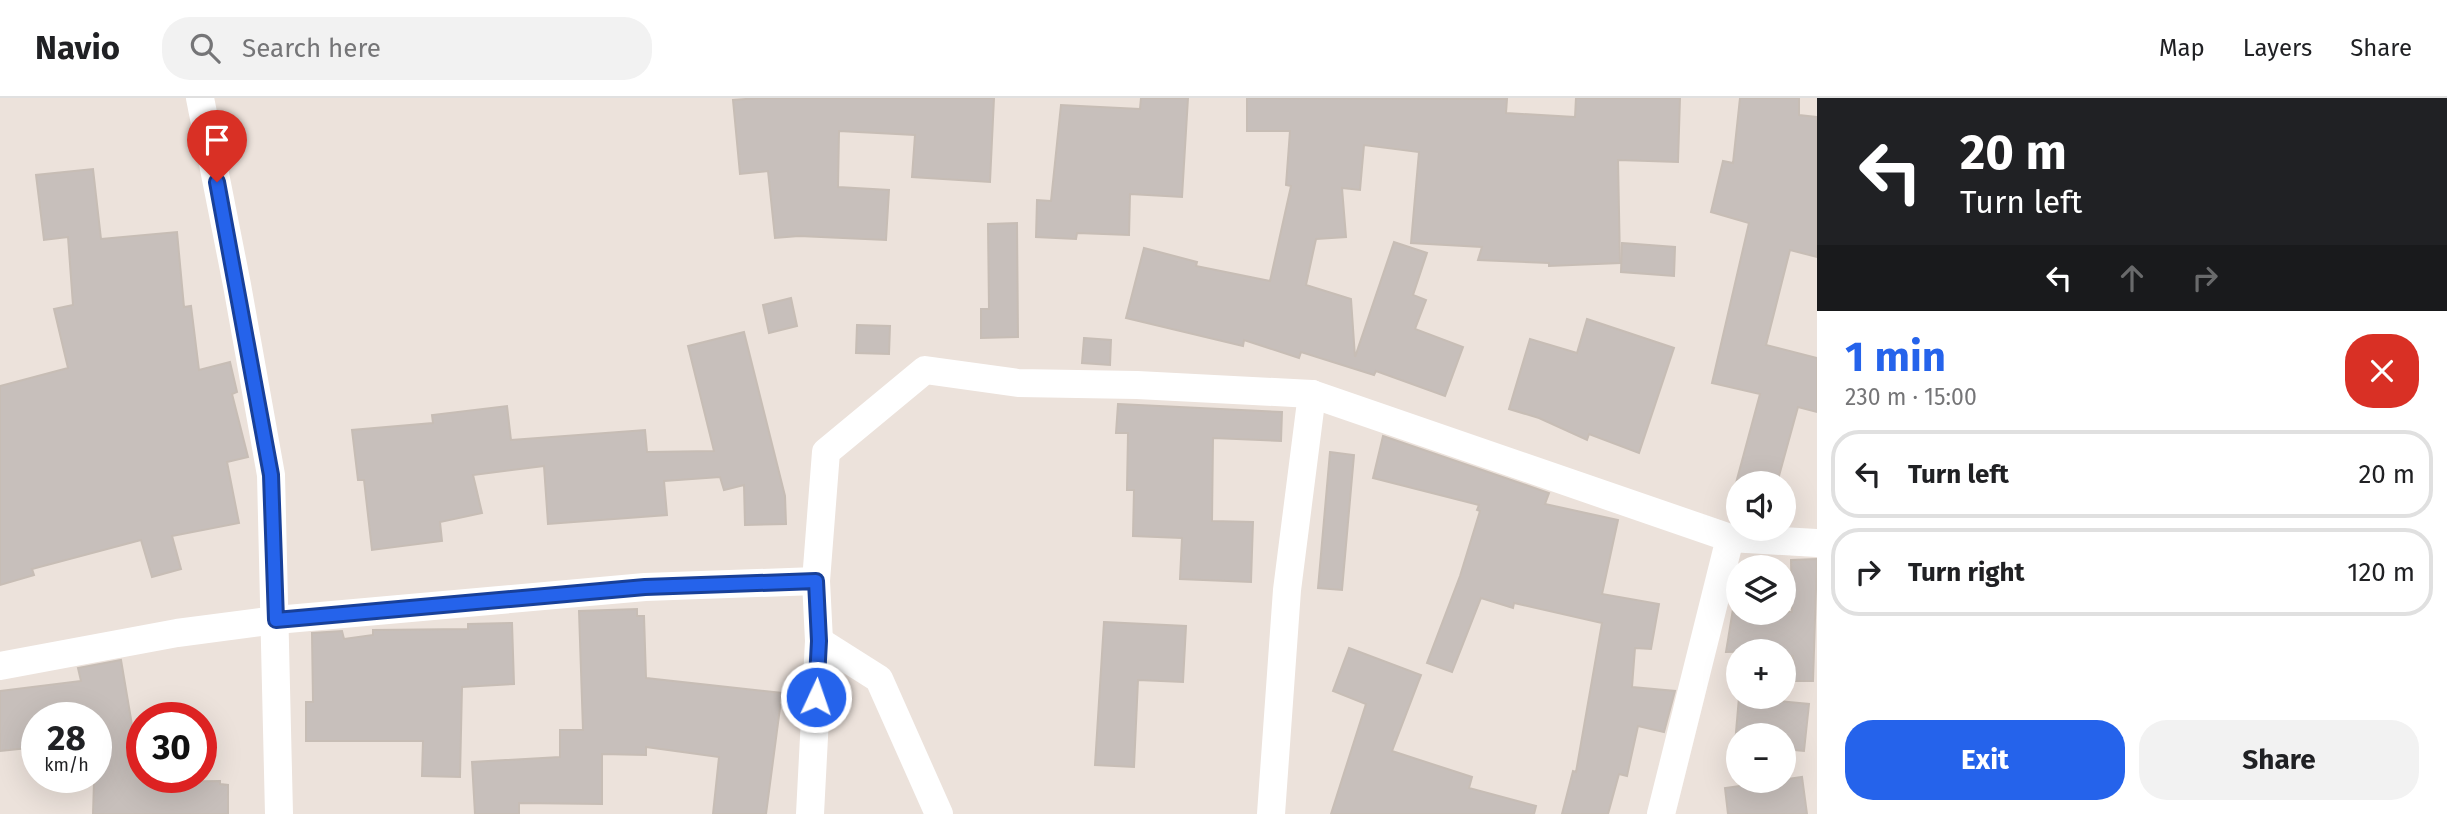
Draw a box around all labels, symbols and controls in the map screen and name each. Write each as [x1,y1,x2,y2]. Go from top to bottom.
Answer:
search box [162,17,652,80]
text: Navio [35,28,120,68]
icon: search [186,29,224,67]
text: Search here [242,33,381,64]
text: Map [2159,34,2205,62]
text: Layers [2243,34,2312,62]
text: Share [2350,34,2412,62]
pin [187,110,247,182]
icon: arrive [198,121,236,159]
text: 20 m [1960,123,2067,182]
icon: left [1845,126,1936,217]
text: Turn left [1960,183,2082,221]
icon: left [2040,259,2078,297]
icon: ahead [2113,259,2151,297]
icon: right [2186,259,2224,297]
text: 1 min [1845,332,1946,382]
button: close [2345,334,2419,408]
text: 230 m · 15:00 [1845,383,1977,411]
icon: left [1849,455,1887,493]
text: Turn left [1908,459,2009,490]
text: 20 m [2358,459,2415,490]
map controls [1726,471,1796,793]
button: sound [1726,471,1796,541]
icon: right [1849,553,1887,591]
button: layers [1726,555,1796,625]
text: Turn right [1908,557,2025,588]
text: 120 m [2347,557,2415,588]
button: + [1726,639,1796,709]
position arrow [779,660,853,734]
speed limit sign: 30 [126,702,217,793]
text: 28 [47,717,86,759]
button: Exit [1845,720,2125,800]
button: Share [2139,720,2419,800]
button: − [1726,723,1796,793]
text: km/h [44,754,89,776]

